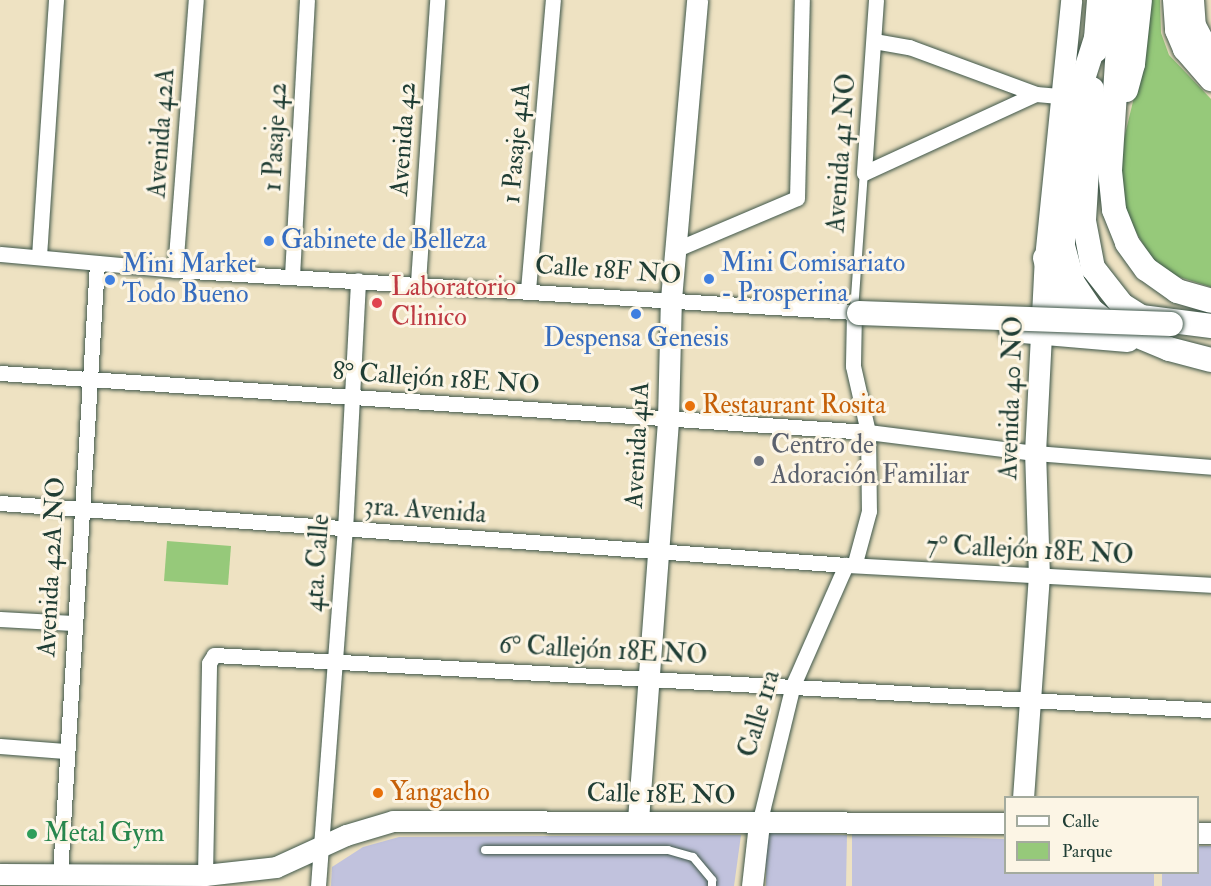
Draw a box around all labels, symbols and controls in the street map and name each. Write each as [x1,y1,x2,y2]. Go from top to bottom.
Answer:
street label: Avenida 42A [142,67,182,199]
street label: Avenida 41 NO [821,72,863,234]
street label: Avenida 42 [384,81,424,197]
street label: 1 Pasaje 41A [496,81,538,205]
street label: 1 Pasaje 42 [258,82,294,192]
place label: Gabinete de Belleza [281,225,487,257]
marker: Gabinete de Belleza [262,234,276,248]
place label: Mini Comisariato - Prosperina [721,248,905,310]
place label: Mini Market Todo Bueno [122,249,256,310]
street label: Calle 18F NO [534,250,682,292]
place label: Laboratorio Clinico [391,272,516,334]
marker: Mini Comisariato - Prosperina [702,272,716,286]
marker: Mini Market Todo Bueno [103,273,117,287]
marker: Laboratorio Clinico [368,294,386,312]
marker: Despensa Genesis [629,307,643,321]
street label: Avenida 40 NO [994,316,1030,480]
place label: Despensa Genesis [543,323,729,355]
street label: 8° Callejón 18E NO [331,356,541,402]
street label: Avenida 41A [619,381,657,509]
place label: Restaurant Rosita [702,390,886,422]
marker: Restaurant Rosita [683,399,697,413]
place label: Centro de Adoración Familiar [771,430,969,491]
marker: Centro de Adoración Familiar [752,454,766,468]
street label: Avenida 42A NO [32,476,72,658]
street label: 3ra. Avenida [363,491,487,531]
street label: 4ta. Calle [299,513,337,613]
street label: 7° Callejón 18E NO [926,530,1134,572]
street label: 6° Callejón 18E NO [498,630,708,672]
street label: Calle 1ra [733,667,787,761]
place label: Yangacho [390,777,490,809]
street label: Calle 18E NO [586,778,736,812]
marker: Yangacho [371,786,385,800]
legend [1004,796,1199,874]
text: Calle [1062,810,1099,833]
place label: Metal Gym [44,818,164,850]
marker: Metal Gym [25,827,39,841]
text: Parque [1062,840,1112,863]

